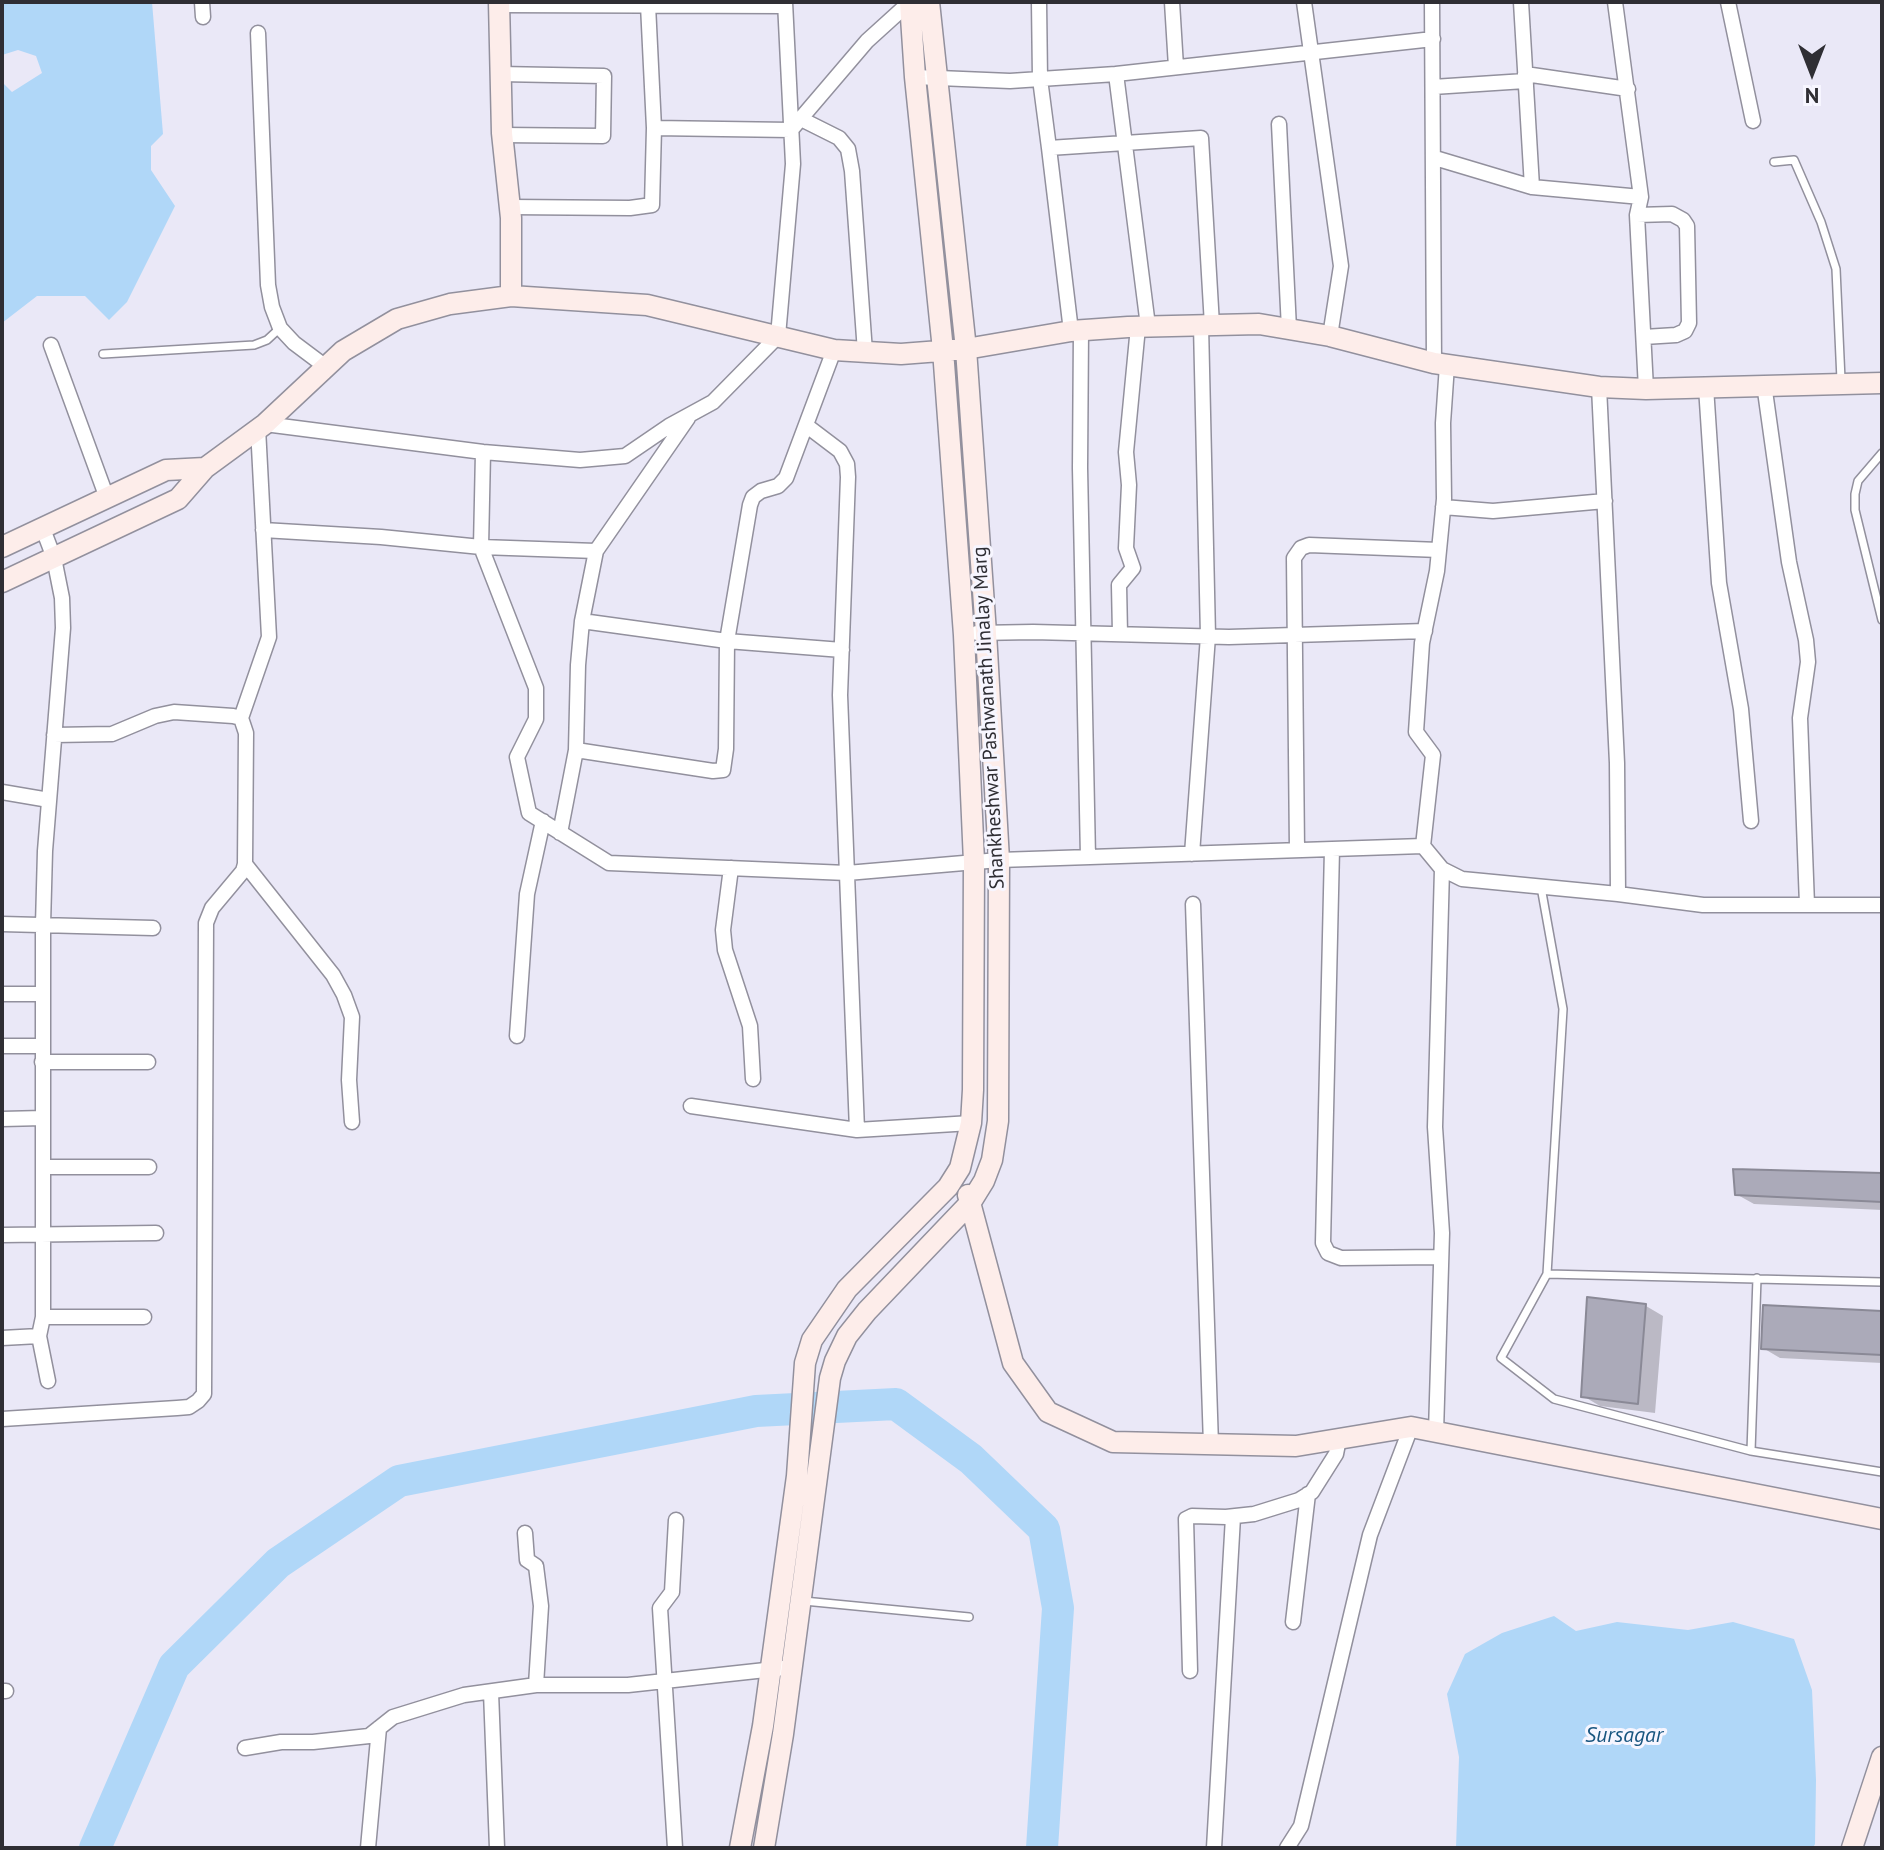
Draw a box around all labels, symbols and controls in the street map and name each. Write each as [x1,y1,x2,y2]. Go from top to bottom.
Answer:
north arrow [1772,32,1852,112]
text: N [1805,82,1819,110]
street label: Shankheshwar Pashwanath Jinalay Marg [968,546,1010,890]
water label: Sursagar [1585,1723,1663,1749]

